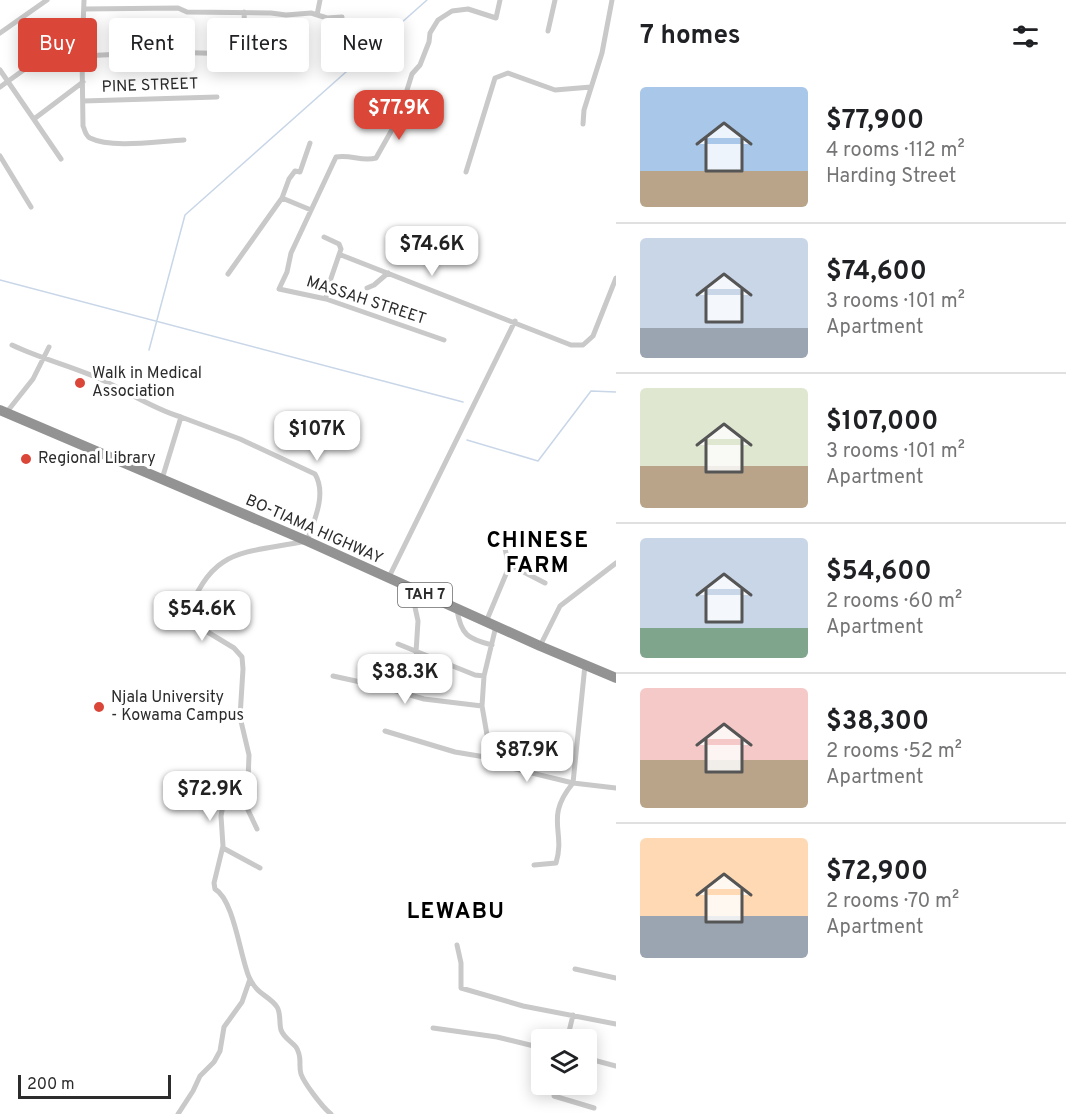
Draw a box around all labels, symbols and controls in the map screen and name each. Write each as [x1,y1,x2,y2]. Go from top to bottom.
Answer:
chip: Buy [18,18,97,72]
chip: Rent [109,18,195,72]
chip: Filters [207,18,309,72]
chip: New [321,18,404,72]
text: 7 homes [640,20,740,53]
icon: filters [1009,20,1042,53]
street label: PINE STREET [101,74,199,98]
pin: $77.9K [350,90,448,141]
text: $77.9K [368,96,430,122]
text: $77,900 [826,105,924,138]
icon: home [688,111,760,183]
text: 4 rooms · 112 m² [826,138,965,164]
text: Harding Street [826,164,956,190]
pin: $74.6K [383,226,481,277]
text: $74.6K [399,232,465,258]
text: $74,600 [826,256,927,289]
icon: home [688,262,760,334]
street label: MASSAH STREET [304,272,428,330]
text: 3 rooms · 101 m² [826,289,965,315]
text: Apartment [826,315,924,341]
place label: Walk in Medical Association [92,364,202,402]
marker: Walk in Medical Association [73,376,87,390]
text: $107,000 [826,406,938,439]
pin: $107K [275,411,359,462]
icon: home [688,412,760,484]
text: $107K [288,417,346,443]
text: 3 rooms · 101 m² [826,439,965,465]
place label: Regional Library [38,449,156,469]
marker: Regional Library [19,452,33,466]
text: Apartment [826,465,924,491]
street label: BO-TIAMA HIGHWAY [242,491,386,569]
district label: CHINESE FARM [486,528,590,580]
text: $54,600 [826,556,932,589]
icon: home [688,562,760,634]
road number: TAH 7 [398,583,452,607]
text: 2 rooms · 60 m² [826,589,962,615]
pin: $54.6K [153,591,251,642]
text: $54.6K [168,597,236,623]
text: Apartment [826,615,924,641]
pin: $38.3K [356,654,454,705]
text: $38.3K [371,660,439,686]
place label: Njala University - Kowama Campus [111,688,244,726]
marker: Njala University - Kowama Campus [92,700,106,714]
text: $38,300 [826,706,929,739]
icon: home [688,712,760,784]
pin: $87.9K [478,732,576,783]
text: $87.9K [495,738,559,764]
text: 2 rooms · 52 m² [826,739,962,765]
text: Apartment [826,765,924,791]
pin: $72.9K [161,771,259,822]
text: $72.9K [177,777,243,803]
text: $72,900 [826,856,928,889]
icon: home [688,862,760,934]
text: 2 rooms · 70 m² [826,889,959,915]
district label: LEWABU [407,899,505,926]
text: Apartment [826,915,924,941]
map controls [531,1029,597,1095]
button: layers [531,1029,597,1095]
scale bar [18,1072,171,1100]
text: 200 m [27,1075,75,1095]

